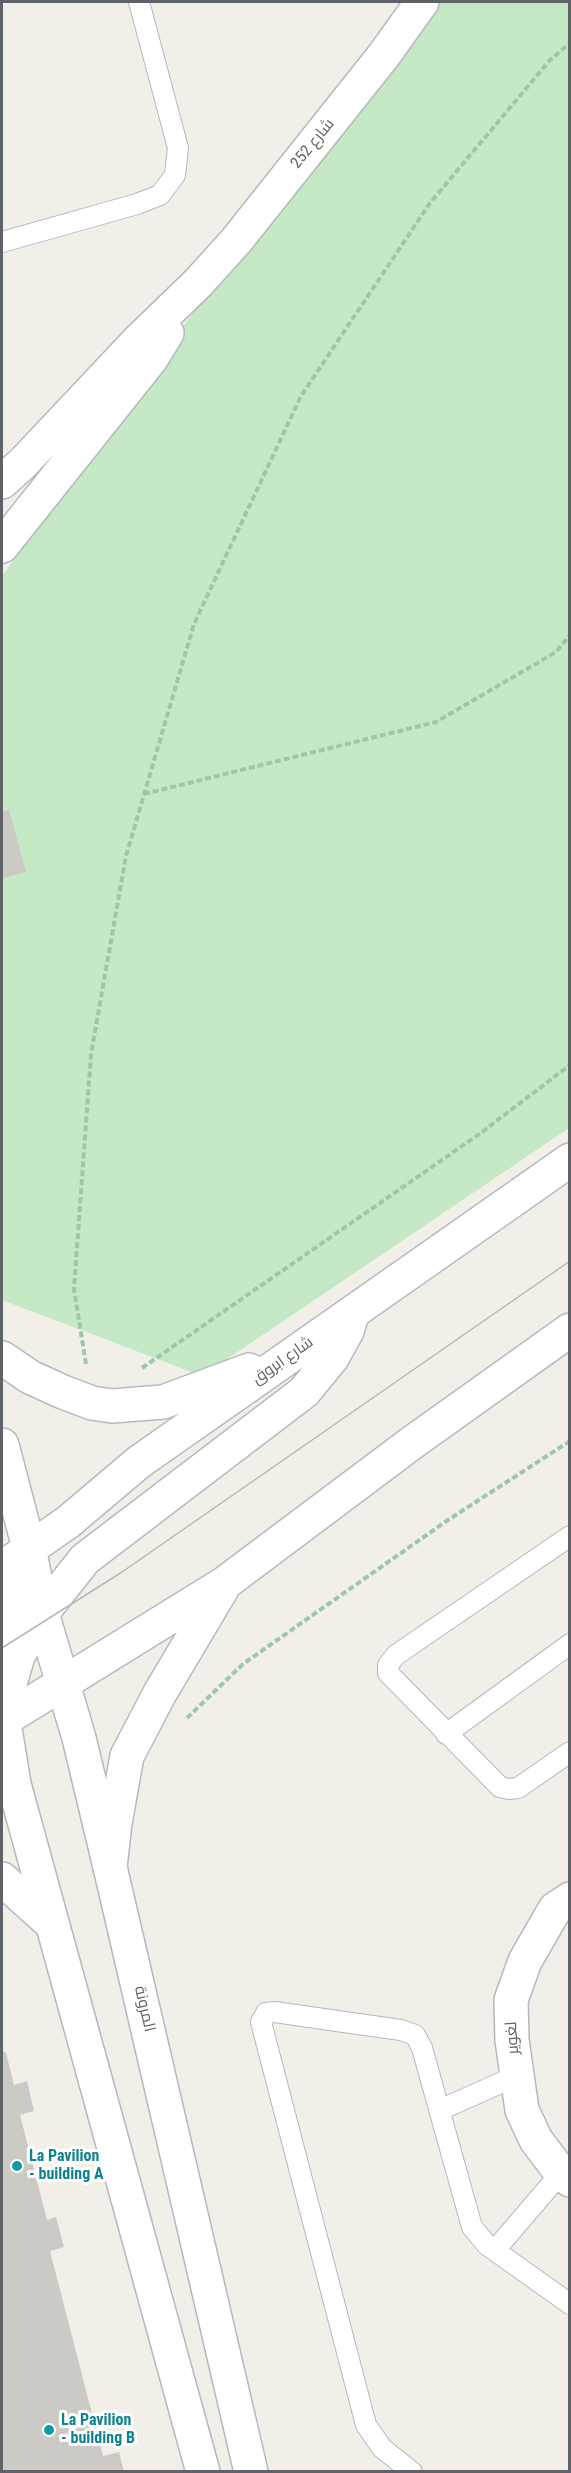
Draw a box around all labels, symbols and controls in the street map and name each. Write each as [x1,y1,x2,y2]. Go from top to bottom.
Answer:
street label: شارع 252 [287,115,339,173]
street label: شارع ابروق [249,1333,317,1389]
street label: المرونة [129,1984,159,2034]
street label: لغوير [502,2021,524,2055]
place label: La Pavilion - building A [29,2147,103,2185]
marker: La Pavilion - building A [10,2159,24,2173]
place label: La Pavilion - building B [61,2411,135,2449]
marker: La Pavilion - building B [42,2423,56,2437]

